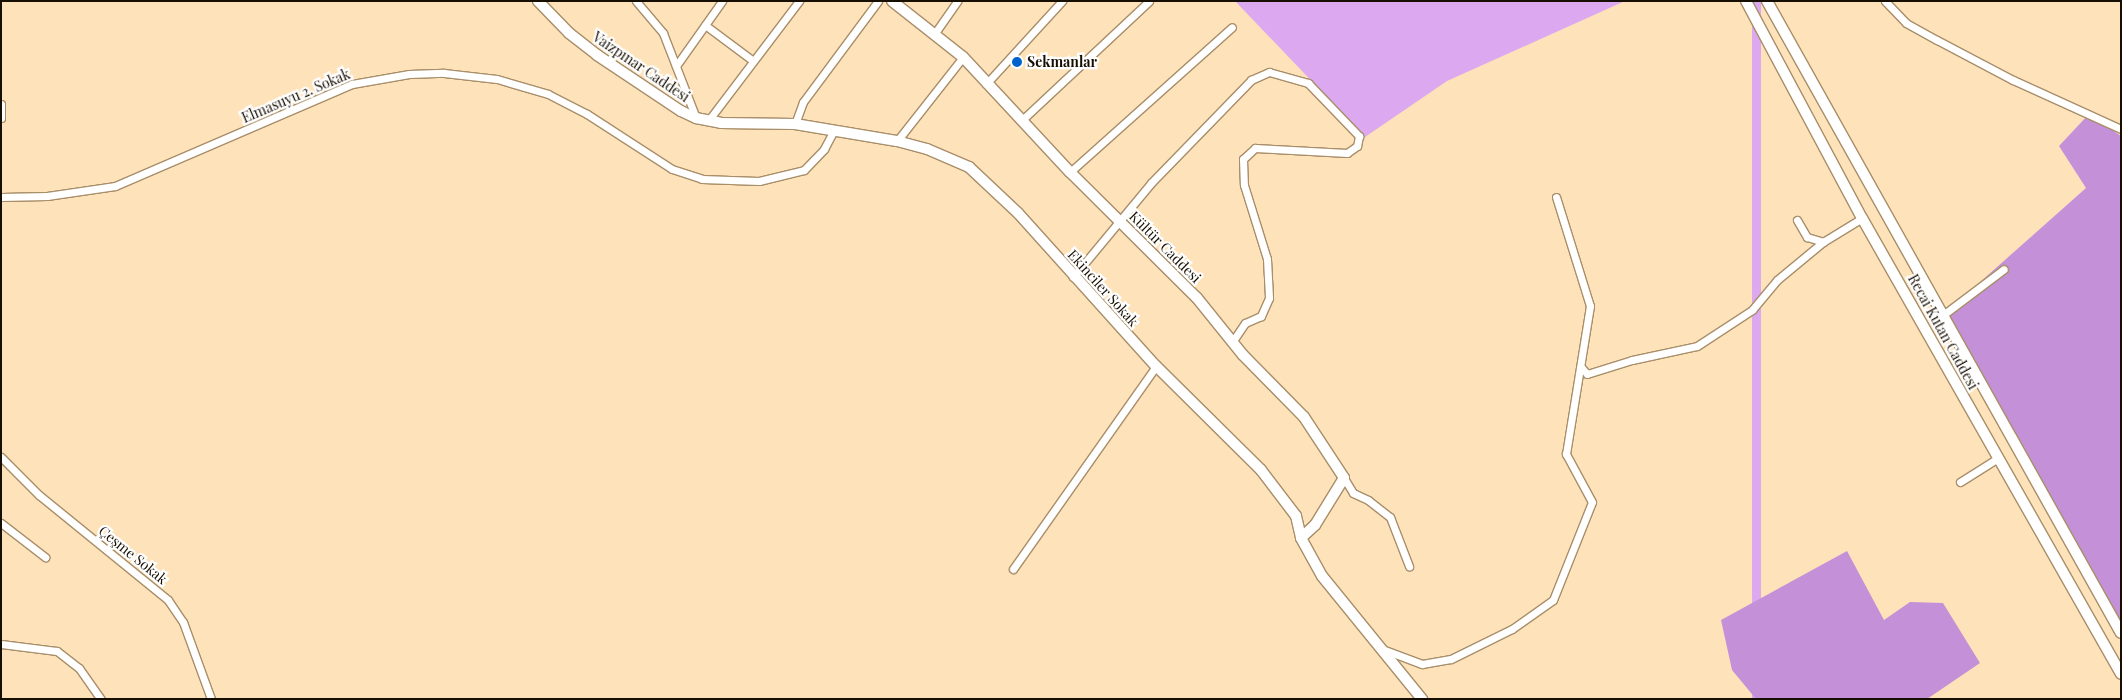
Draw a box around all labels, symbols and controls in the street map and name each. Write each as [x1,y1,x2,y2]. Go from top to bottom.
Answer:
street label: Vaizpınar Caddesi [589,28,693,106]
place label: Sekmanlar [1027,54,1097,70]
marker: Sekmanlar [1011,56,1023,68]
street label: Elmasuyu 2. Sokak [239,66,353,126]
street label: Kültür Caddesi [1126,208,1204,286]
street label: Ekinciler Sokak [1064,246,1142,330]
street label: Recai Kutan Caddesi [1904,272,1982,392]
street label: Çeşme Sokak [95,522,171,588]

